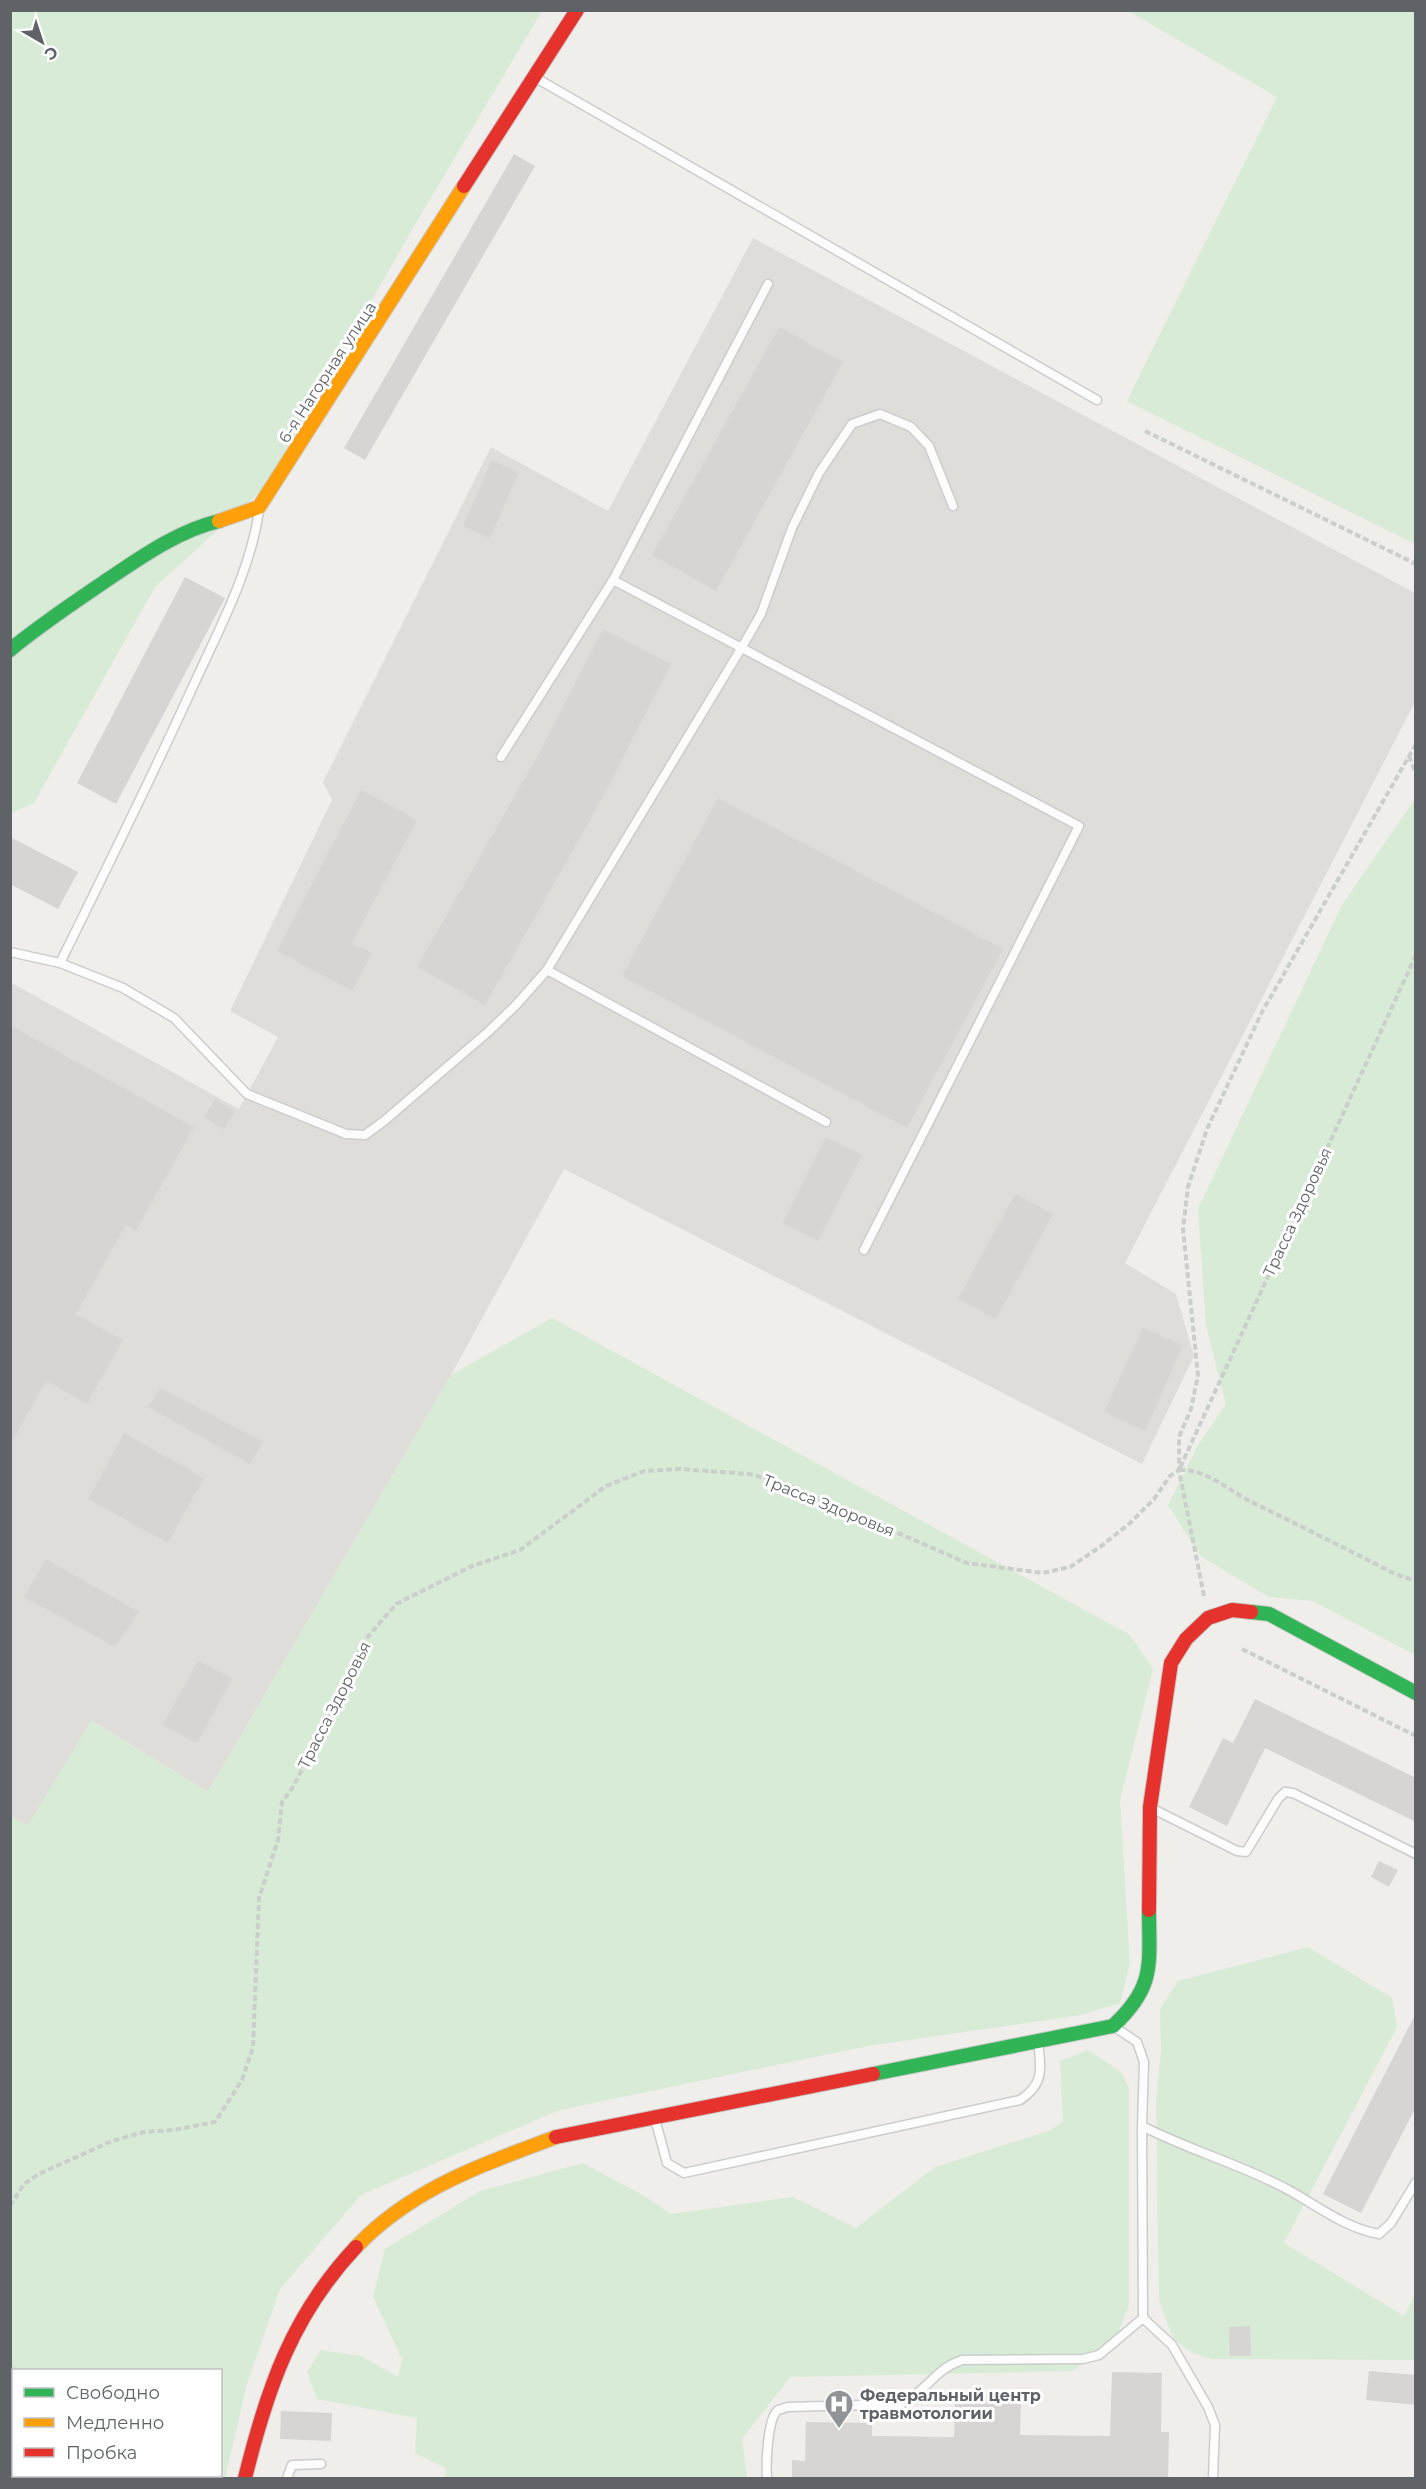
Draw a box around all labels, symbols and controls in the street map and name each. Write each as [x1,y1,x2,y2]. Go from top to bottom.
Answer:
north arrow [12,12,72,72]
text: С [40,42,62,65]
street label: 6-я Нагорная улица [275,298,380,446]
street label: Трасса Здоровья [1259,1145,1336,1280]
street label: Трасса Здоровья [760,1470,897,1541]
street label: Трасса Здоровья [294,1638,375,1772]
legend [12,2369,222,2477]
text: Свободно [66,2382,160,2404]
place label: Федеральный центр травмотологии [860,2386,1041,2423]
hospital icon: Федеральный центр травмотологии [823,2388,855,2430]
text: Медленно [66,2412,164,2434]
text: Пробка [66,2442,137,2464]

